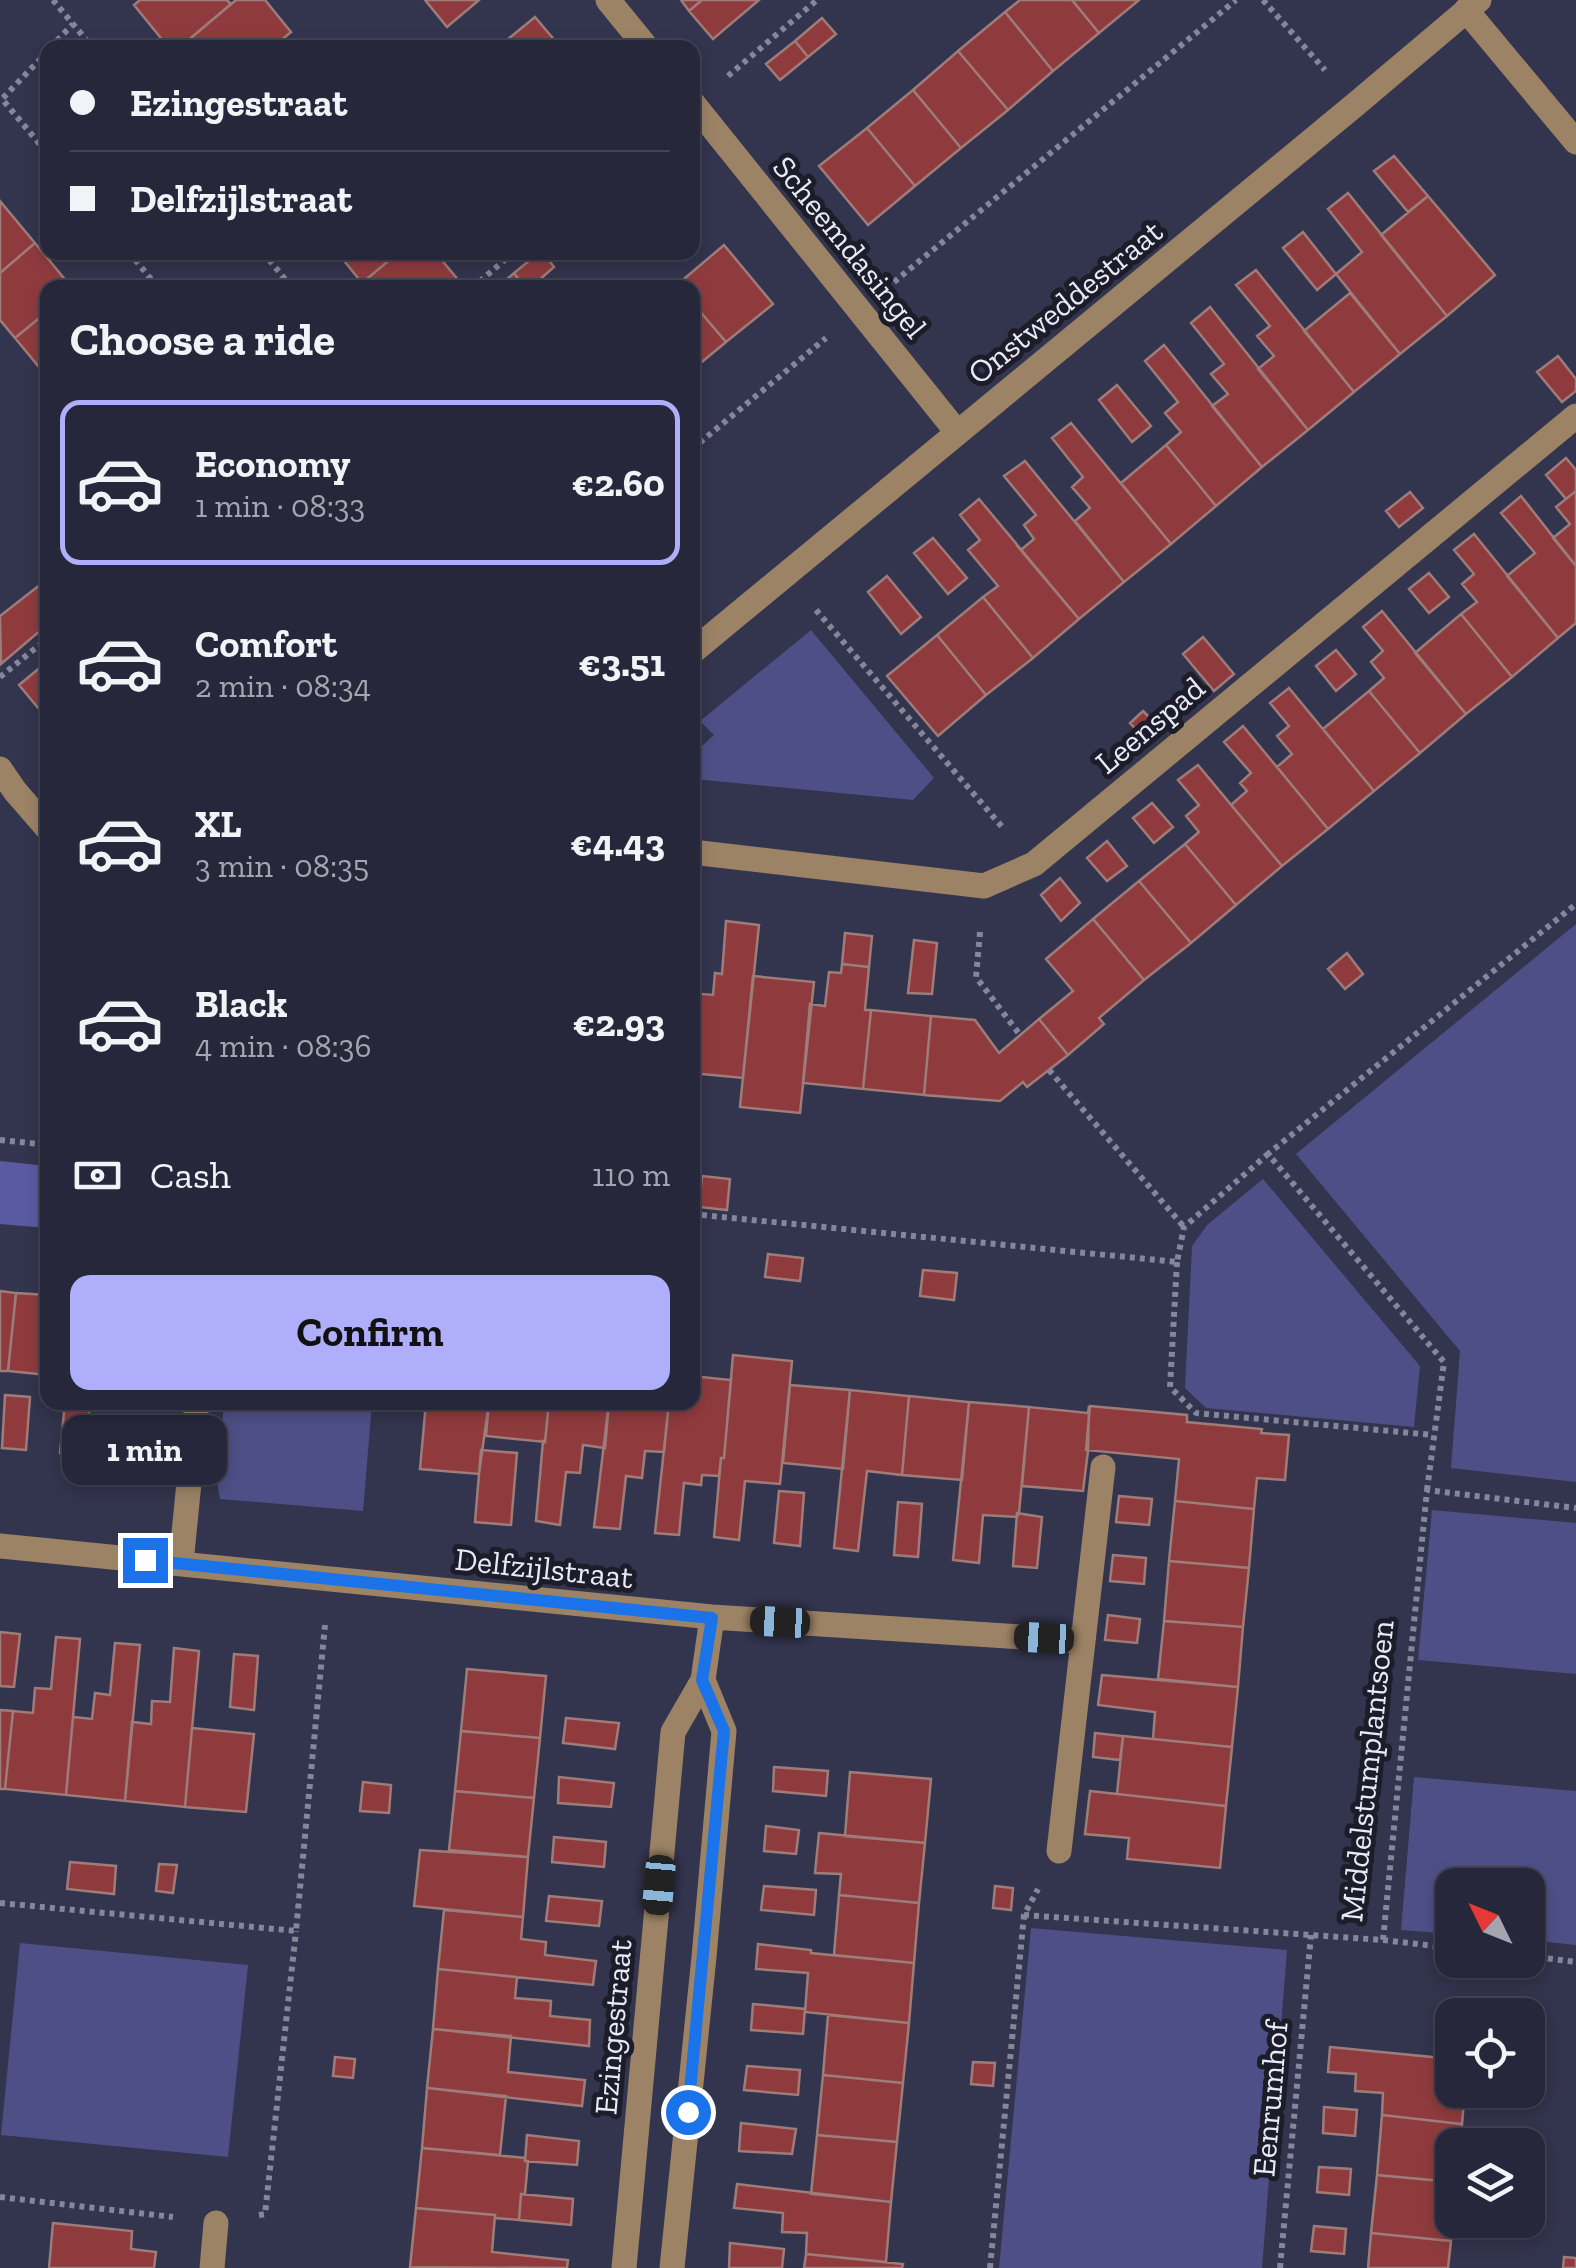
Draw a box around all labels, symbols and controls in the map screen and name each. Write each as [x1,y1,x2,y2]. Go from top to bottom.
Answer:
text: Ezingestraat [130,80,347,126]
street label: Scheemdasingel [765,148,935,346]
text: Delfzijlstraat [130,176,352,222]
street label: Onstweddestraat [960,212,1170,392]
text: Choose a ride [70,313,335,367]
icon: car [75,438,165,528]
text: Economy [195,441,350,487]
text: €2.60 [572,460,665,506]
text: 1 min · 08:33 [195,487,365,525]
icon: car [75,618,165,708]
text: Comfort [195,621,337,667]
text: €3.51 [578,640,665,686]
text: 2 min · 08:34 [195,667,371,705]
street label: Leenspad [1088,668,1213,781]
icon: car [75,798,165,888]
text: XL [195,801,242,847]
text: €4.43 [570,820,665,866]
text: 3 min · 08:35 [195,847,369,885]
icon: car [75,978,165,1068]
text: Black [195,981,288,1027]
text: €2.93 [573,1000,665,1046]
text: 4 min · 08:36 [195,1027,371,1065]
icon: cash [70,1148,125,1203]
text: Cash [150,1152,231,1198]
text: 110 m [592,1156,670,1194]
button: Confirm [70,1275,670,1390]
callout: 1 min [62,1415,228,1485]
text: 1 min [107,1431,182,1469]
route end [123,1538,168,1583]
street label: Delfzijlstraat [453,1540,635,1596]
car [749,1605,811,1639]
street label: Middelstumplantsoen [1332,1618,1402,1924]
car [1013,1621,1075,1655]
car [641,1854,677,1916]
north arrow [1435,1868,1545,1978]
map controls [1435,1868,1545,2238]
street label: Ezingestraat [586,1938,640,2116]
button: locate [1435,1998,1545,2108]
street label: Eenrumhof [1244,2017,1296,2178]
route start [666,2090,711,2135]
button: layers [1435,2128,1545,2238]

